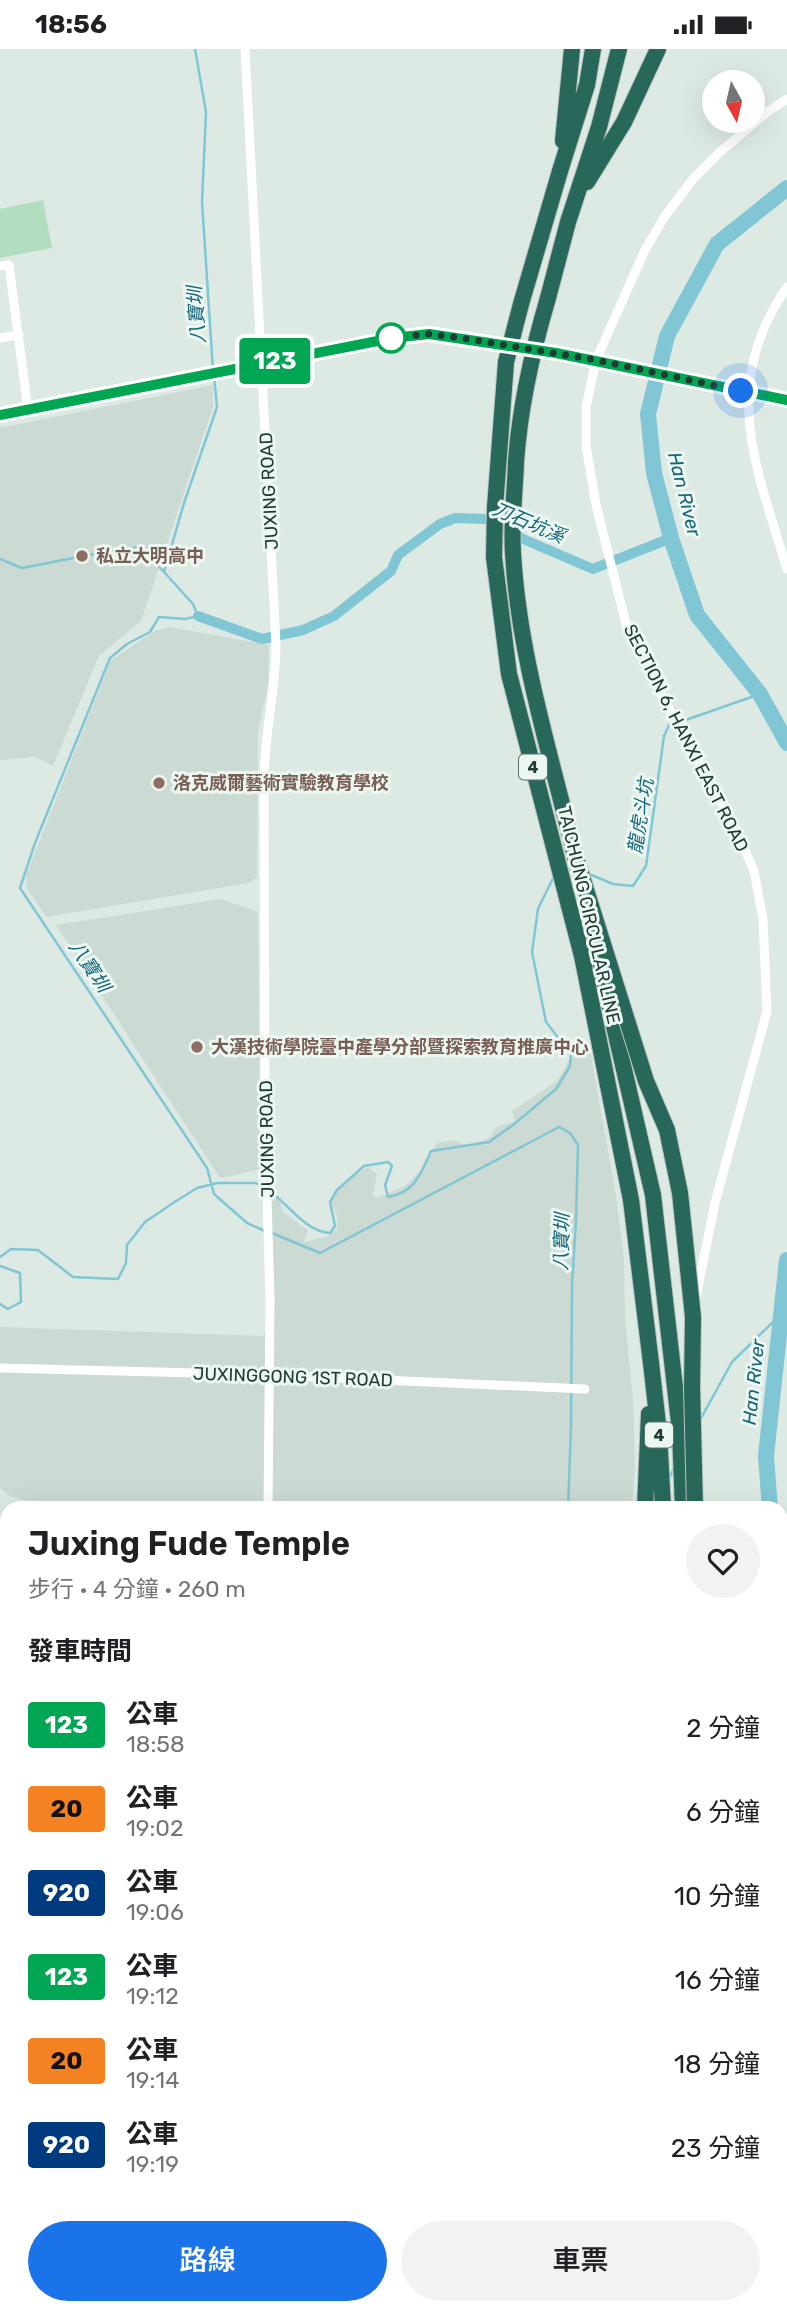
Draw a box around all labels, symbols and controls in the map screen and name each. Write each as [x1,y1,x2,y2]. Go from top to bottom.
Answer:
text: 18:56 [35,9,107,40]
north arrow [702,70,765,133]
map controls [702,70,765,133]
water label: 八寶圳 [183,283,210,344]
unlabelled marker [376,323,406,353]
line badge: 123 [235,338,315,384]
text: 123 [253,347,297,375]
your location [723,373,758,408]
street label: JUXING ROAD [255,432,283,550]
water label: Han River [663,450,706,539]
water label: 刀石坑溪 [489,497,571,549]
place label: 私立大明高中 [96,545,204,567]
marker: 私立大明高中 [74,548,90,564]
street label: SECTION 6, HANXI EAST ROAD [619,620,753,856]
road number: 4 [519,755,547,779]
place label: 洛克威爾藝術實驗教育學校 [173,772,389,794]
water label: 龍虎斗坑 [623,774,658,855]
marker: 洛克威爾藝術實驗教育學校 [151,775,167,791]
street label: TAICHUNG CIRCULAR LINE [553,804,625,1026]
water label: 八寶圳 [64,936,117,999]
place label: 大漢技術學院臺中產學分部暨探索教育推廣中心 [211,1036,589,1058]
marker: 大漢技術學院臺中產學分部暨探索教育推廣中心 [189,1039,205,1055]
street label: JUXING ROAD [255,1080,279,1198]
water label: 八寶圳 [549,1210,574,1271]
water label: Han River [738,1337,770,1426]
street label: JUXINGGONG 1ST ROAD [193,1363,393,1391]
road number: 4 [645,1423,673,1447]
text: Juxing Fude Temple [28,1524,350,1563]
button: heart [686,1524,760,1598]
text: 步行 · 4 分鐘 · 260 m [28,1575,246,1603]
text: 發車時間 [28,1636,132,1667]
text: 公車 [126,1699,178,1730]
text: 123 [45,1711,88,1739]
text: 2 分鐘 [686,1713,760,1744]
text: 18:58 [126,1730,185,1758]
text: 公車 [126,1783,178,1814]
text: 20 [51,1795,82,1823]
text: 6 分鐘 [686,1797,760,1828]
text: 19:02 [126,1814,183,1842]
text: 公車 [126,1867,178,1898]
text: 920 [43,1879,90,1907]
text: 10 分鐘 [674,1881,760,1912]
text: 19:06 [126,1898,184,1926]
text: 公車 [126,1951,178,1982]
text: 123 [45,1963,88,1991]
text: 16 分鐘 [675,1965,760,1996]
text: 19:12 [126,1982,179,2010]
text: 公車 [126,2035,178,2066]
text: 20 [51,2047,82,2075]
text: 18 分鐘 [674,2049,760,2080]
text: 19:14 [126,2066,180,2094]
text: 公車 [126,2119,178,2150]
text: 920 [43,2131,90,2159]
text: 23 分鐘 [671,2133,760,2164]
text: 19:19 [126,2150,179,2178]
button: 路線 [28,2221,387,2301]
button: 車票 [401,2221,760,2301]

